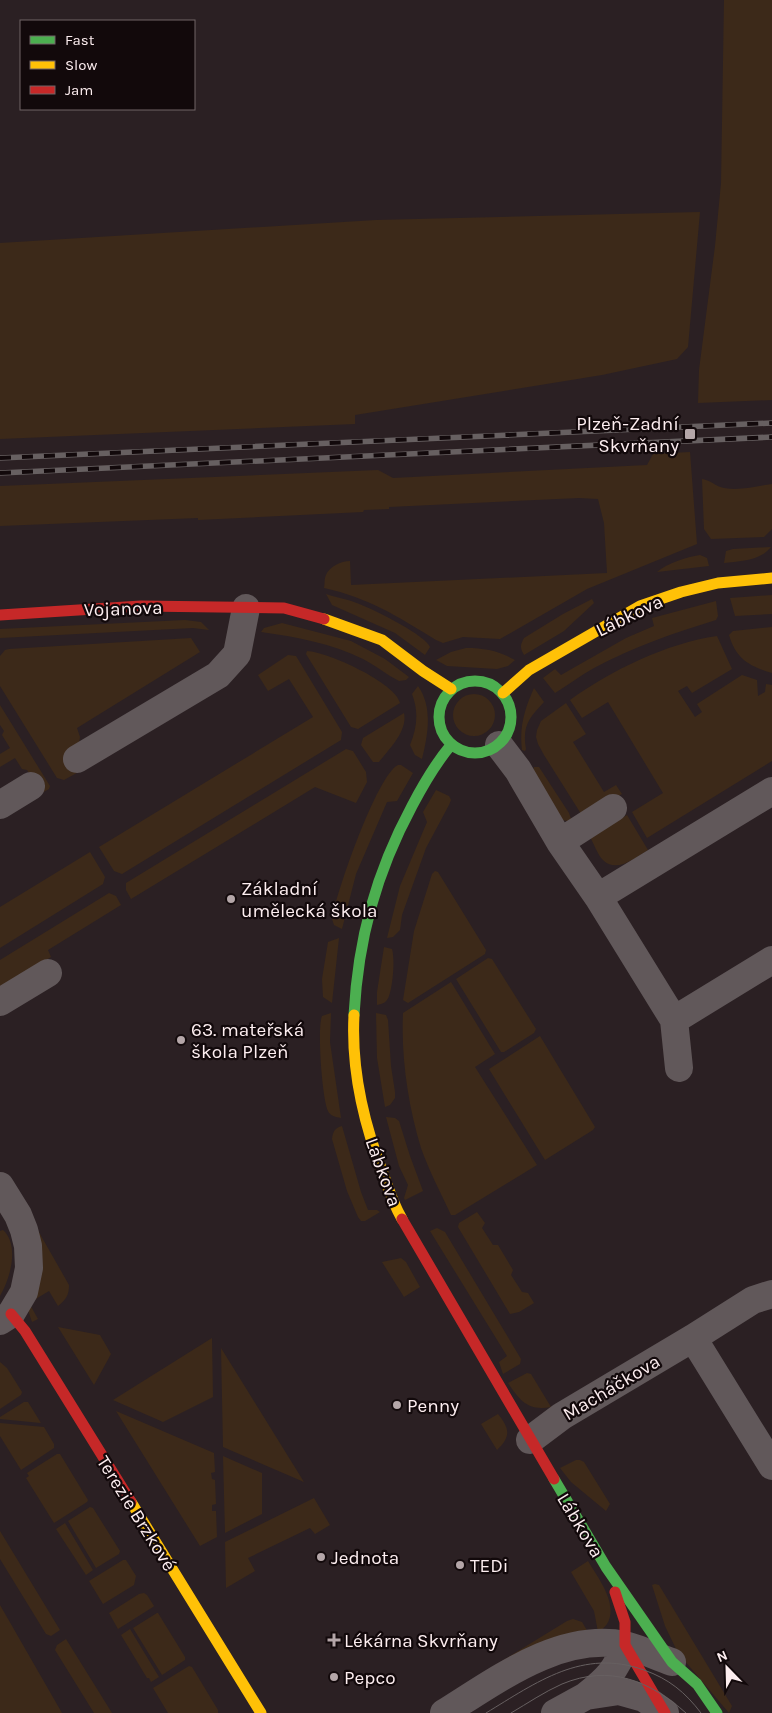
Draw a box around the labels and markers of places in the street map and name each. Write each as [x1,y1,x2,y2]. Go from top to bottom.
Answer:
place label: Plzeň-Zadní Skvrňany [576,413,679,457]
marker: Plzeň-Zadní Skvrňany [683,427,697,441]
place label: Základní umělecká škola [241,878,377,922]
marker: Základní umělecká škola [225,893,237,905]
place label: 63. mateřská škola Plzeň [191,1019,304,1063]
marker: 63. mateřská škola Plzeň [175,1034,187,1046]
place label: Penny [407,1395,459,1417]
marker: Penny [391,1399,403,1411]
place label: Jednota [331,1547,399,1569]
marker: Jednota [315,1551,327,1563]
place label: TEDi [470,1555,508,1577]
marker: TEDi [454,1559,466,1571]
place label: Lékárna Skvrňany [344,1630,498,1652]
marker: Lékárna Skvrňany [328,1634,340,1646]
place label: Pepco [344,1667,396,1689]
marker: Pepco [328,1671,340,1683]

